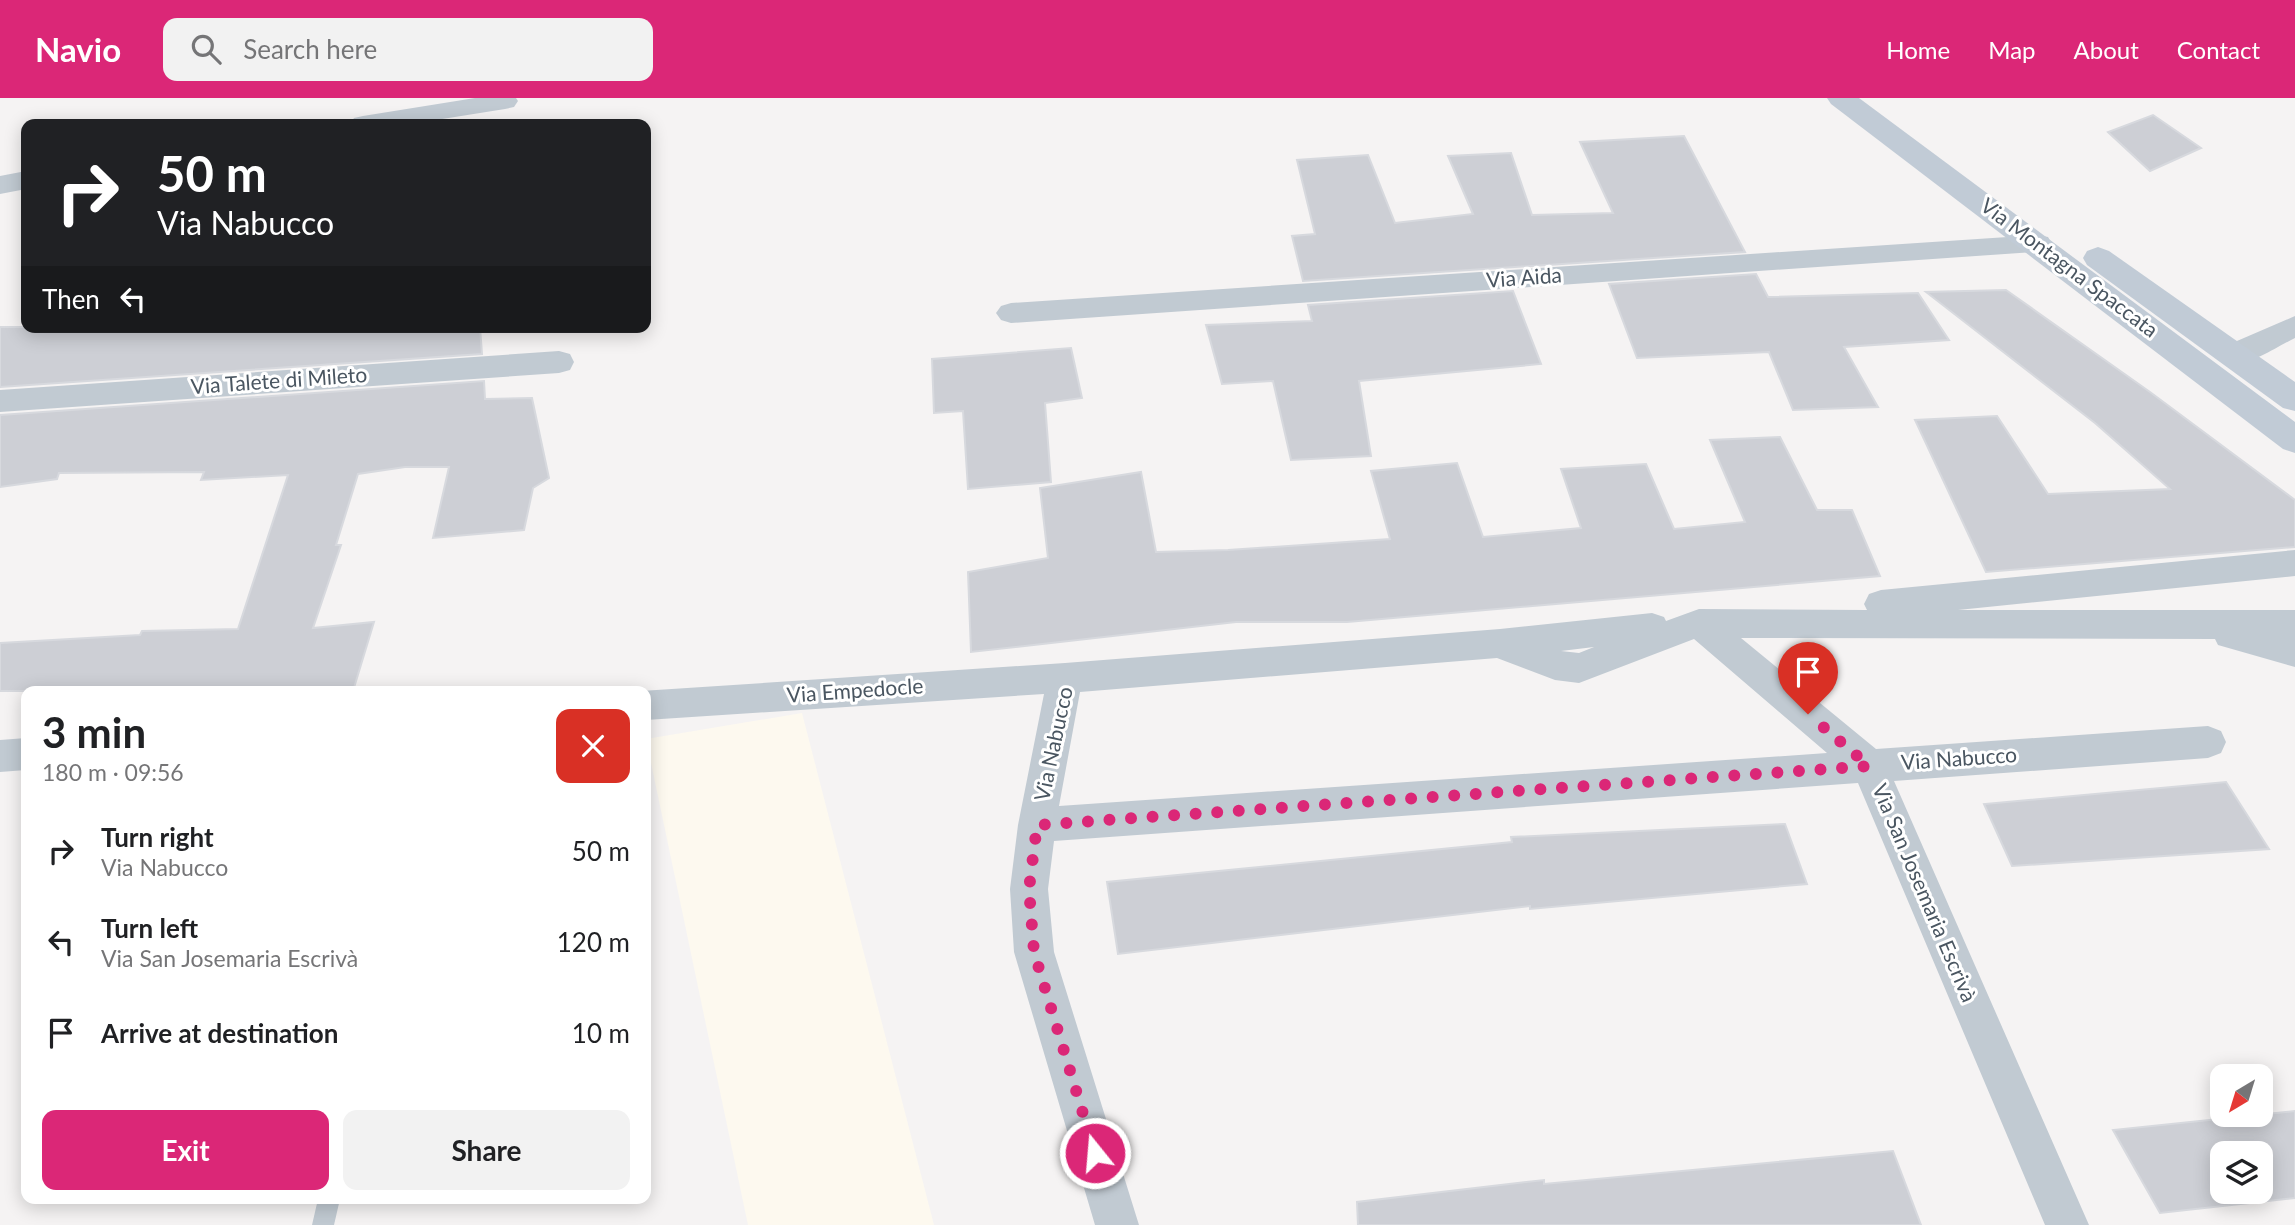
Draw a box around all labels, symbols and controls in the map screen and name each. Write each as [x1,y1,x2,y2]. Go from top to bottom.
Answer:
search box [163,18,653,81]
text: Navio [35,29,121,69]
icon: search [187,30,225,68]
text: Search here [243,33,377,65]
text: Home [1886,35,1950,64]
text: Map [1988,35,2036,64]
text: About [2074,35,2139,64]
text: Contact [2177,35,2260,64]
text: 50 m [157,144,267,202]
icon: right [42,147,133,238]
street label: Via Montagna Spaccata [1976,192,2164,342]
text: Via Nabucco [157,203,334,242]
street label: Via Aida [1485,261,1563,292]
icon: left [114,280,152,318]
text: Then [42,283,100,315]
street label: Via Talete di Mileto [190,361,368,398]
pin [1778,642,1838,714]
icon: arrive [1789,653,1827,691]
street label: Via Empedocle [786,672,924,707]
street label: Via Nabucco [1028,684,1077,803]
text: 3 min [42,707,146,757]
button: close [556,709,630,783]
street label: Via Nabucco [1900,741,2018,774]
text: 180 m · 09:56 [42,758,184,786]
street label: Via San Josemaria Escrivà [1868,779,1983,1005]
text: Turn right [101,821,214,853]
icon: right [42,832,80,870]
text: 50 m [572,835,630,867]
text: Via Nabucco [101,853,228,881]
text: Turn left [101,912,198,944]
icon: left [42,923,80,961]
text: 120 m [557,926,630,958]
text: Via San Josemaria Escrivà [101,944,358,972]
icon: arrive [42,1014,80,1052]
text: Arrive at destination [101,1017,338,1049]
text: 10 m [572,1017,630,1049]
north arrow [2210,1064,2273,1127]
map controls [2210,1064,2273,1204]
button: Exit [42,1110,329,1190]
button: Share [343,1110,630,1190]
position arrow [1058,1116,1132,1190]
button: layers [2210,1141,2273,1204]

